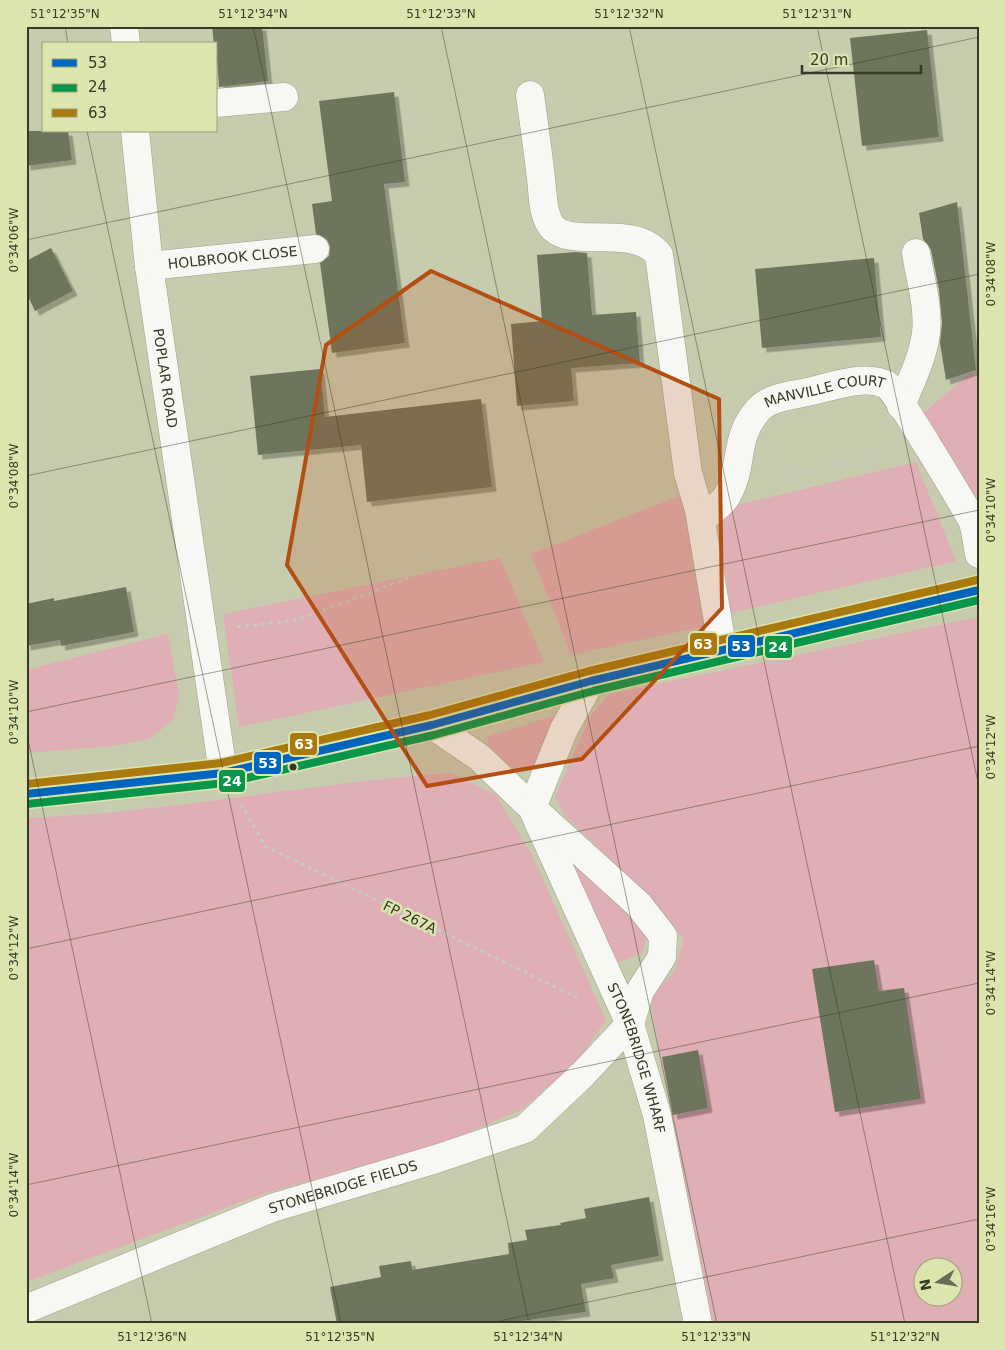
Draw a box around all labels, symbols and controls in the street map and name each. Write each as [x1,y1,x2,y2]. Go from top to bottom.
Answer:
text: 51°12'35"N [30,7,100,21]
text: 51°12'34"N [218,7,288,21]
text: 51°12'33"N [406,7,476,21]
text: 51°12'32"N [594,7,664,21]
text: 51°12'31"N [782,7,852,21]
legend [42,42,218,132]
scale bar [802,42,921,74]
text: 20 m [810,51,848,69]
text: 53 [88,54,107,72]
text: 24 [88,78,107,96]
text: 63 [88,104,107,122]
text: 0°34'06"W [7,207,21,272]
text: 0°34'08"W [984,241,998,306]
street label: HOLBROOK CLOSE [167,243,298,272]
street label: POPLAR ROAD [150,327,181,429]
street label: MANVILLE COURT [762,372,888,411]
text: 0°34'08"W [7,443,21,508]
text: 0°34'10"W [984,477,998,542]
line badge: 63 [689,632,718,656]
line badge: 53 [727,634,756,658]
line badge: 24 [764,635,793,659]
text: 63 [693,636,713,652]
text: 53 [731,638,751,654]
text: 24 [768,639,788,655]
text: 0°34'10"W [7,679,21,744]
text: 0°34'12"W [984,714,998,779]
line badge: 63 [289,732,318,756]
text: 63 [294,736,314,752]
line badge: 53 [253,751,282,775]
text: 53 [258,755,278,771]
unlabelled marker [288,762,298,772]
line badge: 24 [218,769,246,793]
text: 24 [222,773,242,789]
street label: FP 267A [381,897,440,937]
text: 0°34'12"W [7,915,21,980]
text: 0°34'14"W [984,950,998,1015]
street label: STONEBRIDGE WHARF [604,980,668,1135]
text: 0°34'14"W [7,1152,21,1217]
street label: STONEBRIDGE FIELDS [267,1157,420,1217]
text: 0°34'16"W [984,1186,998,1251]
north arrow [912,1258,962,1308]
text: N [916,1277,934,1292]
text: 51°12'36"N [117,1330,187,1344]
text: 51°12'35"N [305,1330,375,1344]
text: 51°12'34"N [493,1330,563,1344]
text: 51°12'33"N [681,1330,751,1344]
text: 51°12'32"N [870,1330,940,1344]

